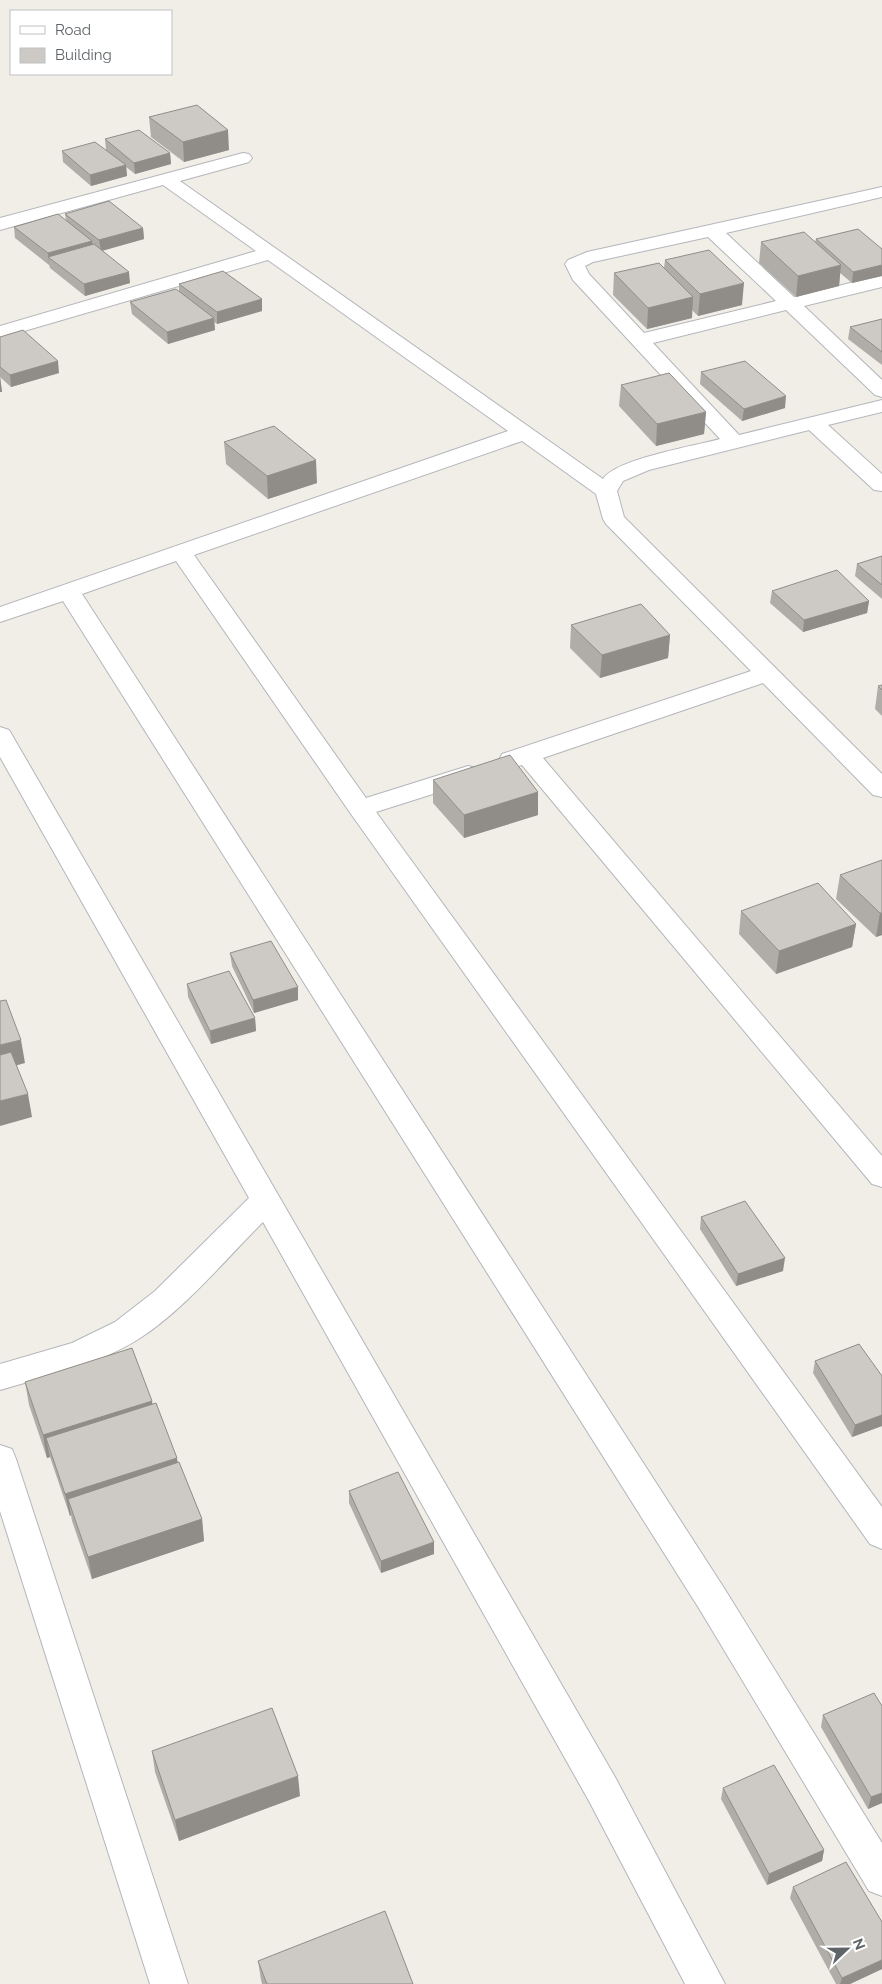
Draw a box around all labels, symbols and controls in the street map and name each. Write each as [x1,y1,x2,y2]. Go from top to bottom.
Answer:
legend [10,10,172,75]
text: Road [55,21,91,39]
text: Building [55,46,112,64]
north arrow [822,1924,872,1974]
text: N [850,1936,868,1952]

